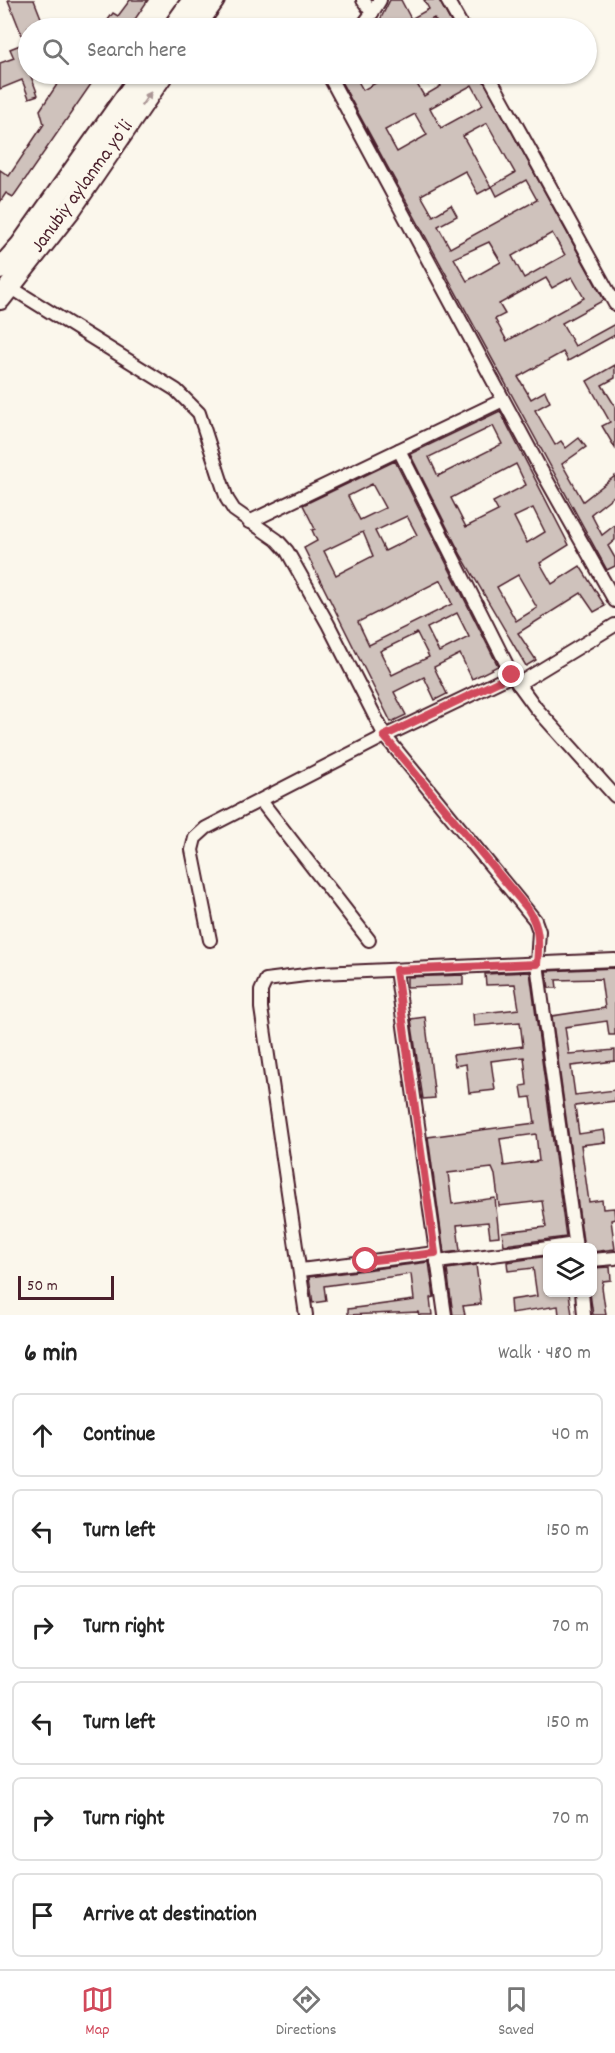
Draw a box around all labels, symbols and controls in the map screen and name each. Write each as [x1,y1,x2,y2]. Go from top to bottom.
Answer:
search box [18,18,597,84]
icon: search [39,35,72,68]
text: Search here [87,36,186,67]
one-way arrow [140,91,151,107]
street label: Janubiy aylanma yoʻli [25,115,141,259]
route end [498,661,524,687]
map controls [543,1243,597,1297]
button: layers [543,1243,597,1297]
route start [352,1247,378,1273]
scale bar [18,1273,114,1300]
text: 50 m [27,1275,58,1298]
text: 6 min [24,1336,77,1373]
text: Walk · 480 m [498,1340,591,1368]
icon: ahead [26,1419,59,1452]
text: Continue [83,1420,155,1451]
text: 40 m [551,1421,589,1449]
icon: left [26,1515,59,1548]
text: Turn left [83,1516,155,1547]
text: 150 m [546,1517,589,1545]
icon: right [26,1611,59,1644]
text: Turn right [83,1612,165,1643]
text: 70 m [552,1613,589,1641]
icon: left [26,1707,59,1740]
text: Turn left [83,1708,155,1739]
text: 150 m [546,1709,589,1737]
icon: right [26,1803,59,1836]
text: Turn right [83,1804,165,1835]
text: 70 m [552,1805,589,1833]
icon: arrive [26,1899,59,1932]
text: Arrive at destination [83,1900,257,1931]
tab: Map [81,1983,114,2042]
tab: Directions [276,1983,336,2042]
tab: Saved [498,1983,534,2042]

